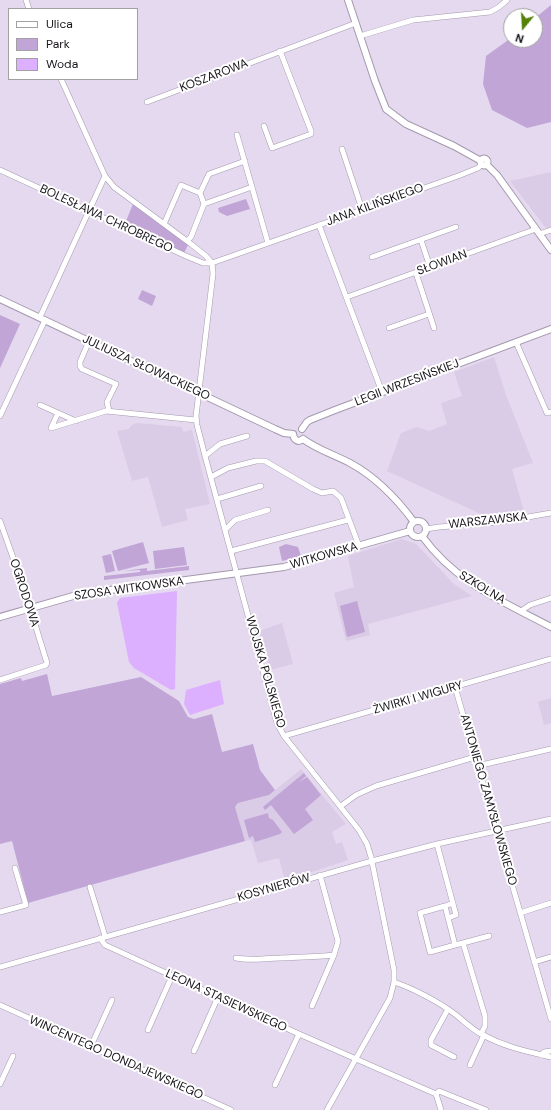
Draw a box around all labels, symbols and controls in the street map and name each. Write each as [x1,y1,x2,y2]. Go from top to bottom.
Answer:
legend [8,8,138,80]
north arrow [503,8,543,48]
text: Ulica [46,16,73,32]
text: N [514,31,526,46]
text: Park [46,36,70,52]
text: Woda [46,56,78,72]
street label: KOSZAROWA [178,56,250,96]
street label: JANA KILIŃSKIEGO [324,181,426,229]
street label: BOLESŁAWA CHROBREGO [37,182,175,256]
street label: SŁOWIAN [415,247,469,279]
street label: JULIUSZA SŁOWACKIEGO [80,332,212,404]
street label: LEGII WRZESIŃSKIEJ [353,356,461,410]
street label: WARSZAWSKA [448,510,528,532]
street label: WITKOWSKA [288,539,360,573]
street label: OGRODOWA [6,557,42,629]
street label: SZKOLNA [456,568,508,608]
street label: SZOSA WITKOWSKA [73,574,185,604]
street label: WOJSKA POLSKIEGO [242,614,288,730]
street label: ŻWIRKI I WIGURY [372,678,464,718]
street label: ANTONIEGO ZAMYSŁOWSKIEGO [457,713,519,887]
street label: KOSYNIERÓW [236,871,312,905]
street label: LEONA STASIEWSKIEGO [163,967,289,1035]
street label: WINCENTEGO DONDAJEWSKIEGO [27,1013,205,1103]

